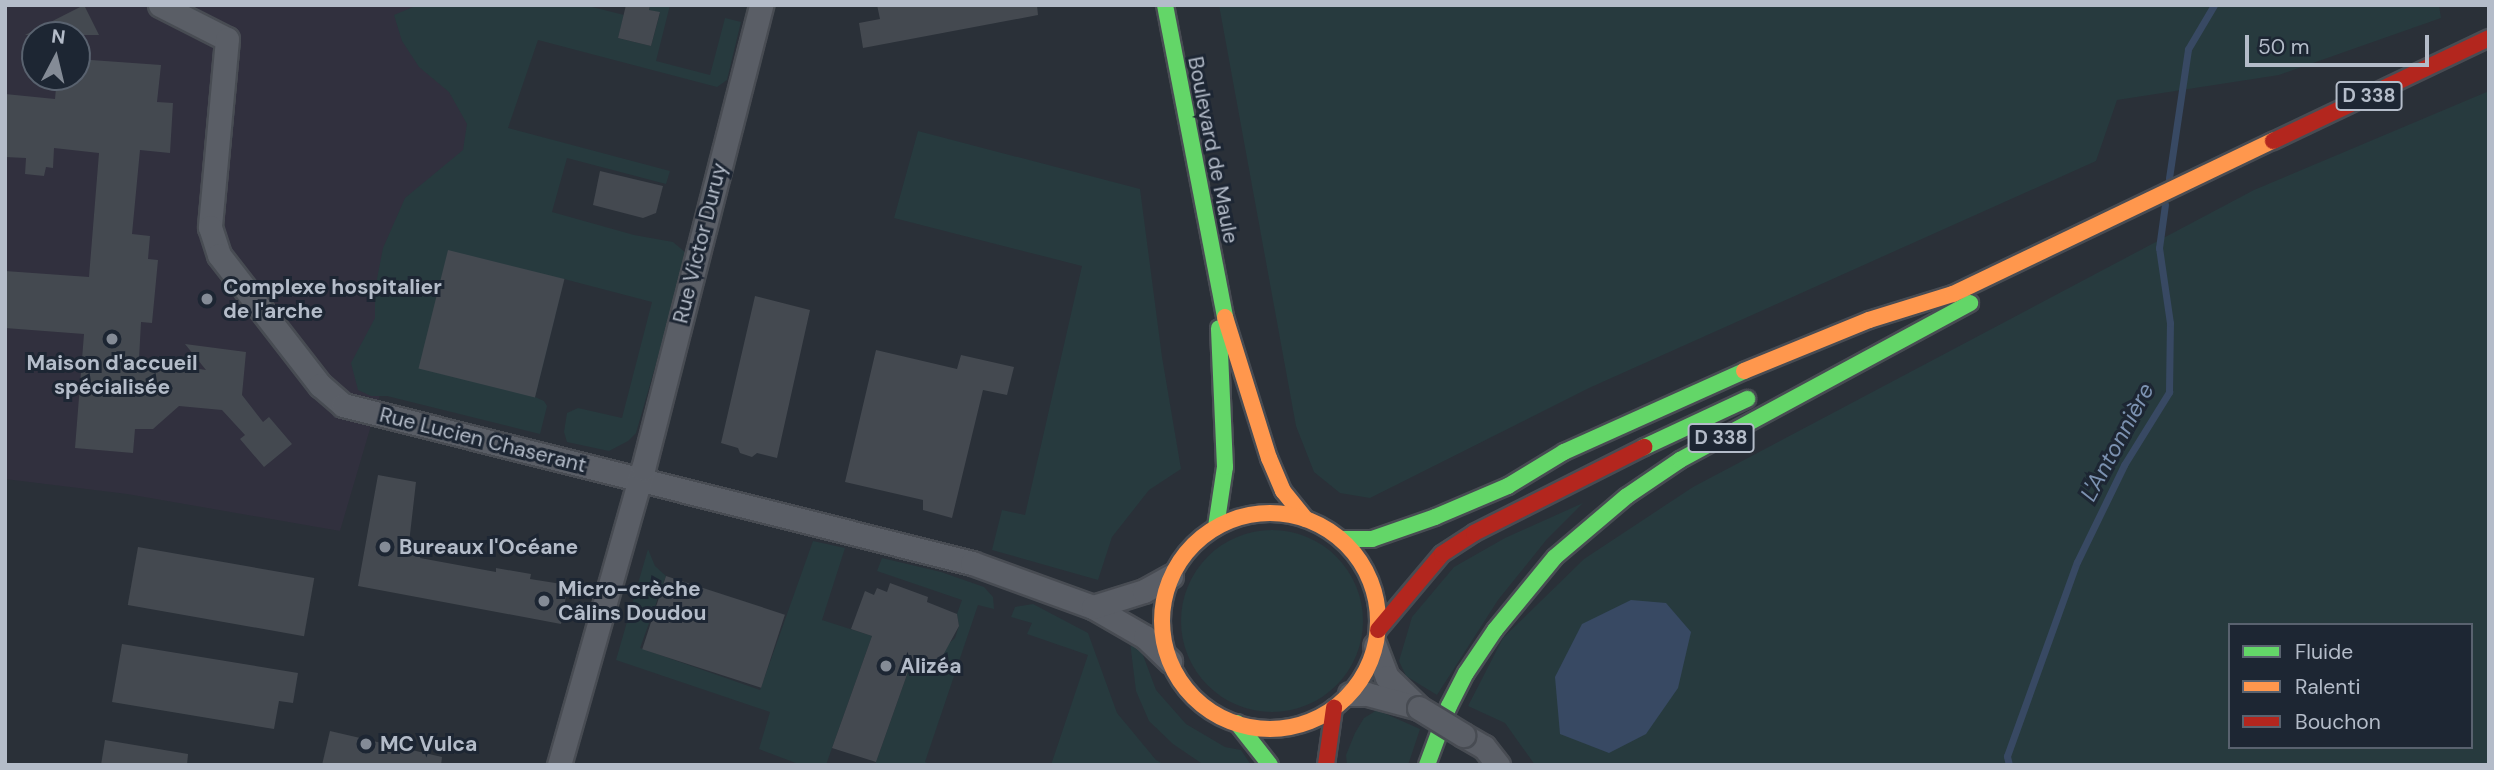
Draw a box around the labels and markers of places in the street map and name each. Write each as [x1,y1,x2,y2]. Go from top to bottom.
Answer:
place label: Complexe hospitalier de l'arche [223,274,442,324]
marker: Complexe hospitalier de l'arche [197,289,217,309]
marker: Maison d'accueil spécialisée [104,331,120,347]
place label: Maison d'accueil spécialisée [26,350,198,400]
place label: Bureaux l'Océane [399,534,578,560]
marker: Bureaux l'Océane [377,539,393,555]
place label: Micro-crèche Câlins Doudou [558,576,706,626]
marker: Micro-crèche Câlins Doudou [536,593,552,609]
place label: Alizéa [900,653,961,679]
marker: Alizéa [878,658,894,674]
place label: MC Vulca [380,731,477,757]
marker: MC Vulca [358,736,374,752]

